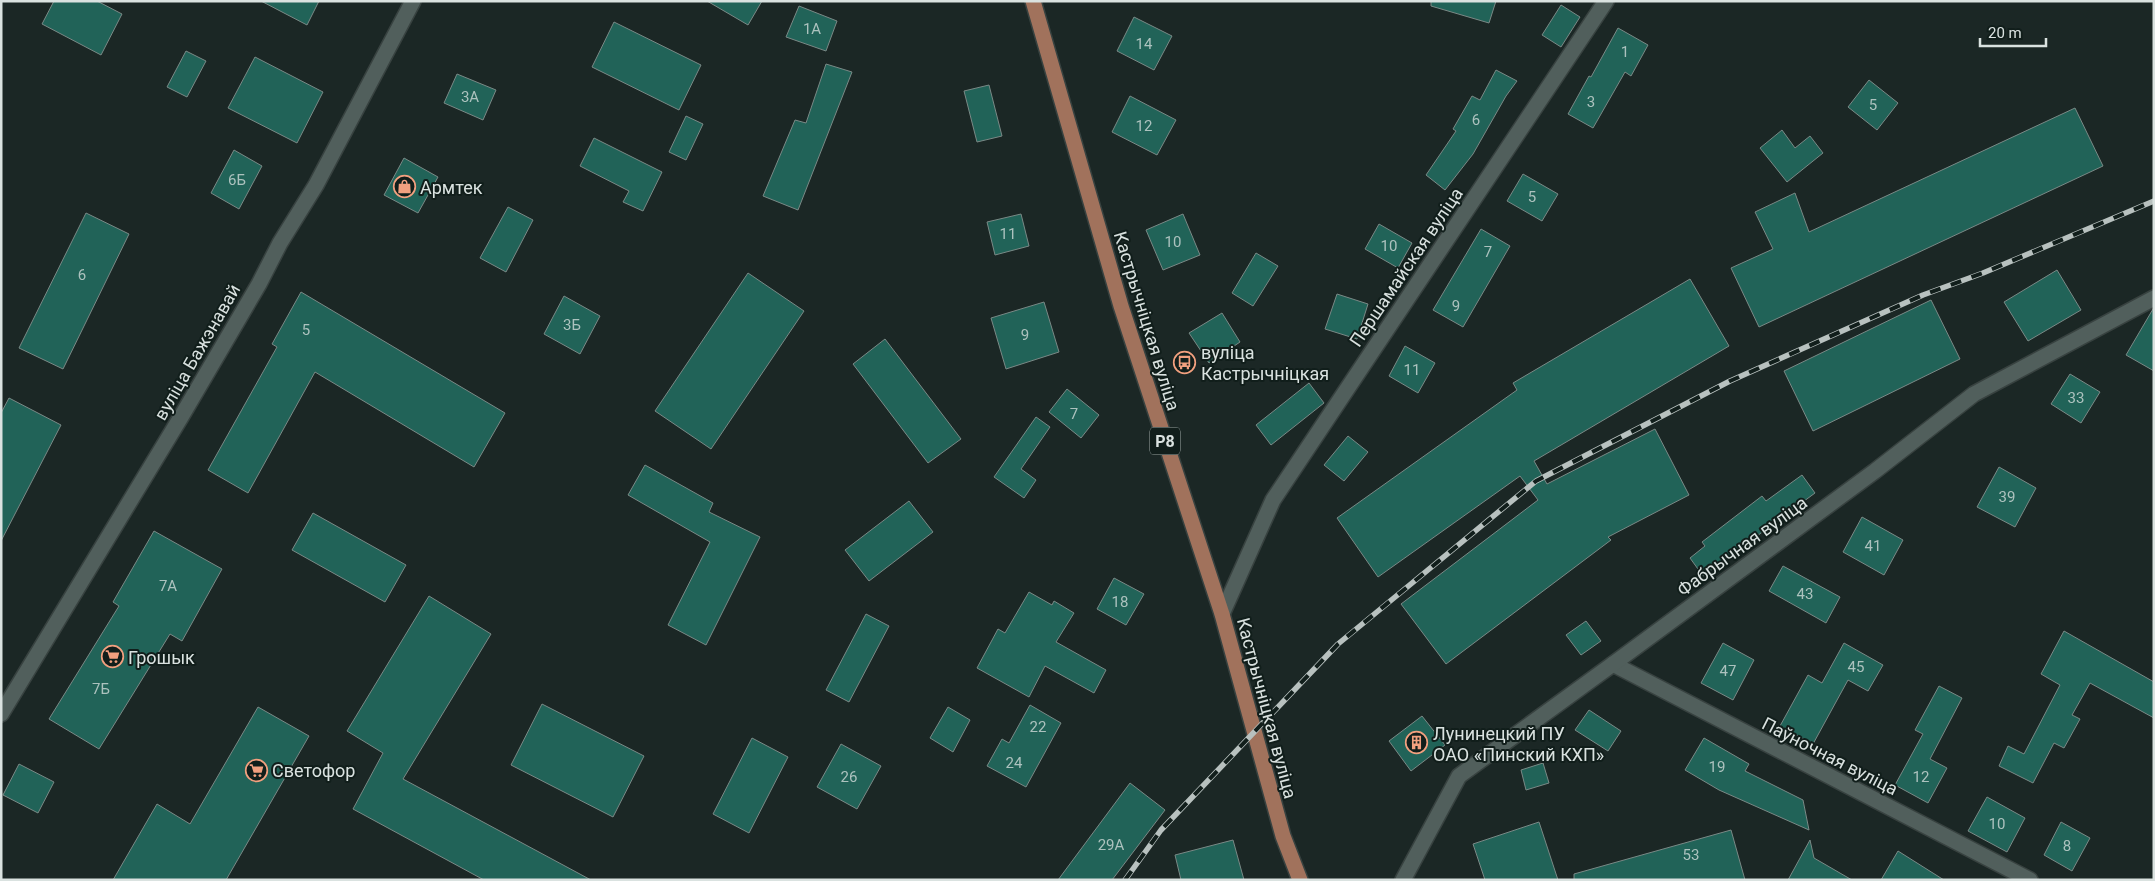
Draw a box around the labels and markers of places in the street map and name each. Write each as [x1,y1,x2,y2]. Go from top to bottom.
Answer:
shop icon: Армтек [392,175,416,199]
place label: Армтек [420,177,483,198]
place label: вуліца Кастрычніцкая [1201,342,1329,384]
bus stop icon: вуліца Кастрычніцкая [1173,350,1197,374]
supermarket icon: Грошык [100,645,124,669]
place label: Грошык [128,647,195,668]
place label: Лунинецкий ПУ ОАО «Пинский КХП» [1433,723,1604,765]
building icon: Лунинецкий ПУ ОАО «Пинский КХП» [1405,731,1429,755]
supermarket icon: Светофор [244,758,268,782]
place label: Светофор [272,760,355,781]

